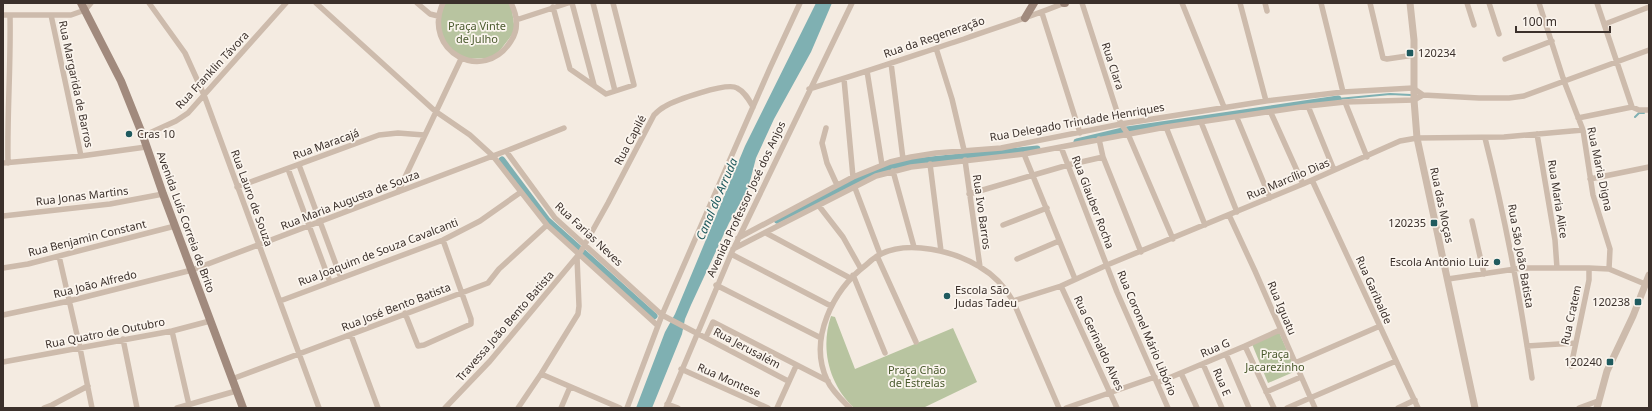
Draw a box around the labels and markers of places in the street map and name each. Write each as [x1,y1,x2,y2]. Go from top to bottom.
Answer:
place label: 120234 [1418,45,1456,60]
marker: 120234 [1405,48,1415,58]
place label: Cras 10 [137,126,175,141]
marker: Cras 10 [124,129,134,139]
place label: 120235 [1388,215,1426,230]
marker: 120235 [1429,218,1439,228]
place label: Escola Antônio Luiz [1390,254,1489,269]
marker: Escola Antônio Luiz [1492,257,1502,267]
place label: Escola São Judas Tadeu [954,282,1017,310]
marker: Escola São Judas Tadeu [942,291,952,301]
place label: 120238 [1592,294,1630,309]
marker: 120238 [1633,297,1643,307]
place label: 120240 [1564,354,1602,369]
marker: 120240 [1605,357,1615,367]

